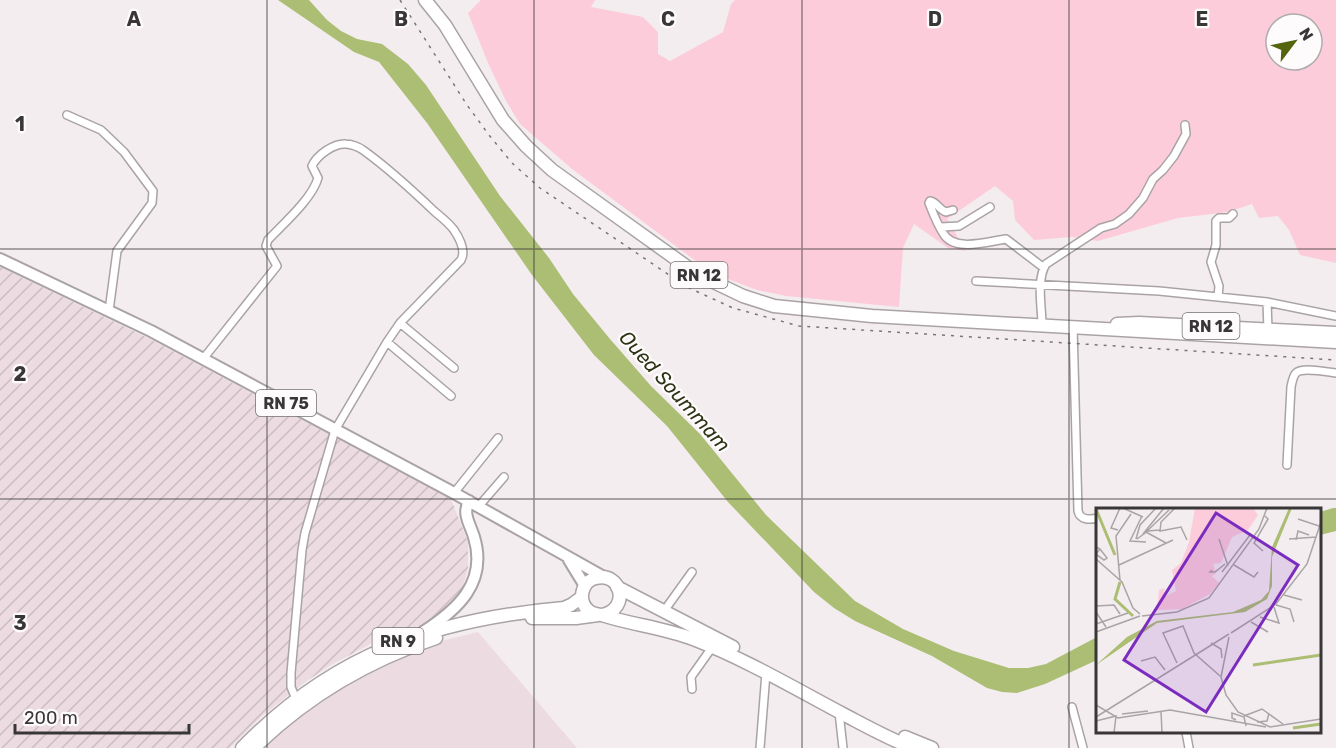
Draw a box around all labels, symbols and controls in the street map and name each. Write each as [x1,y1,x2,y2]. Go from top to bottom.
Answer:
text: A [127,7,142,31]
text: B [394,7,408,31]
text: C [661,7,675,31]
text: D [928,7,942,31]
text: E [1196,7,1208,31]
north arrow [1264,12,1324,72]
text: N [1295,24,1317,44]
text: 1 [15,112,25,136]
road number: RN 12 [670,262,728,288]
road number: RN 12 [1182,313,1240,339]
water label: Oued Soummam [614,326,736,456]
text: 2 [14,362,27,386]
road number: RN 75 [256,390,316,416]
inset map [1096,508,1321,733]
text: 3 [13,611,27,635]
road number: RN 9 [372,628,424,654]
scale bar [15,697,189,735]
text: 200 m [24,707,78,729]

